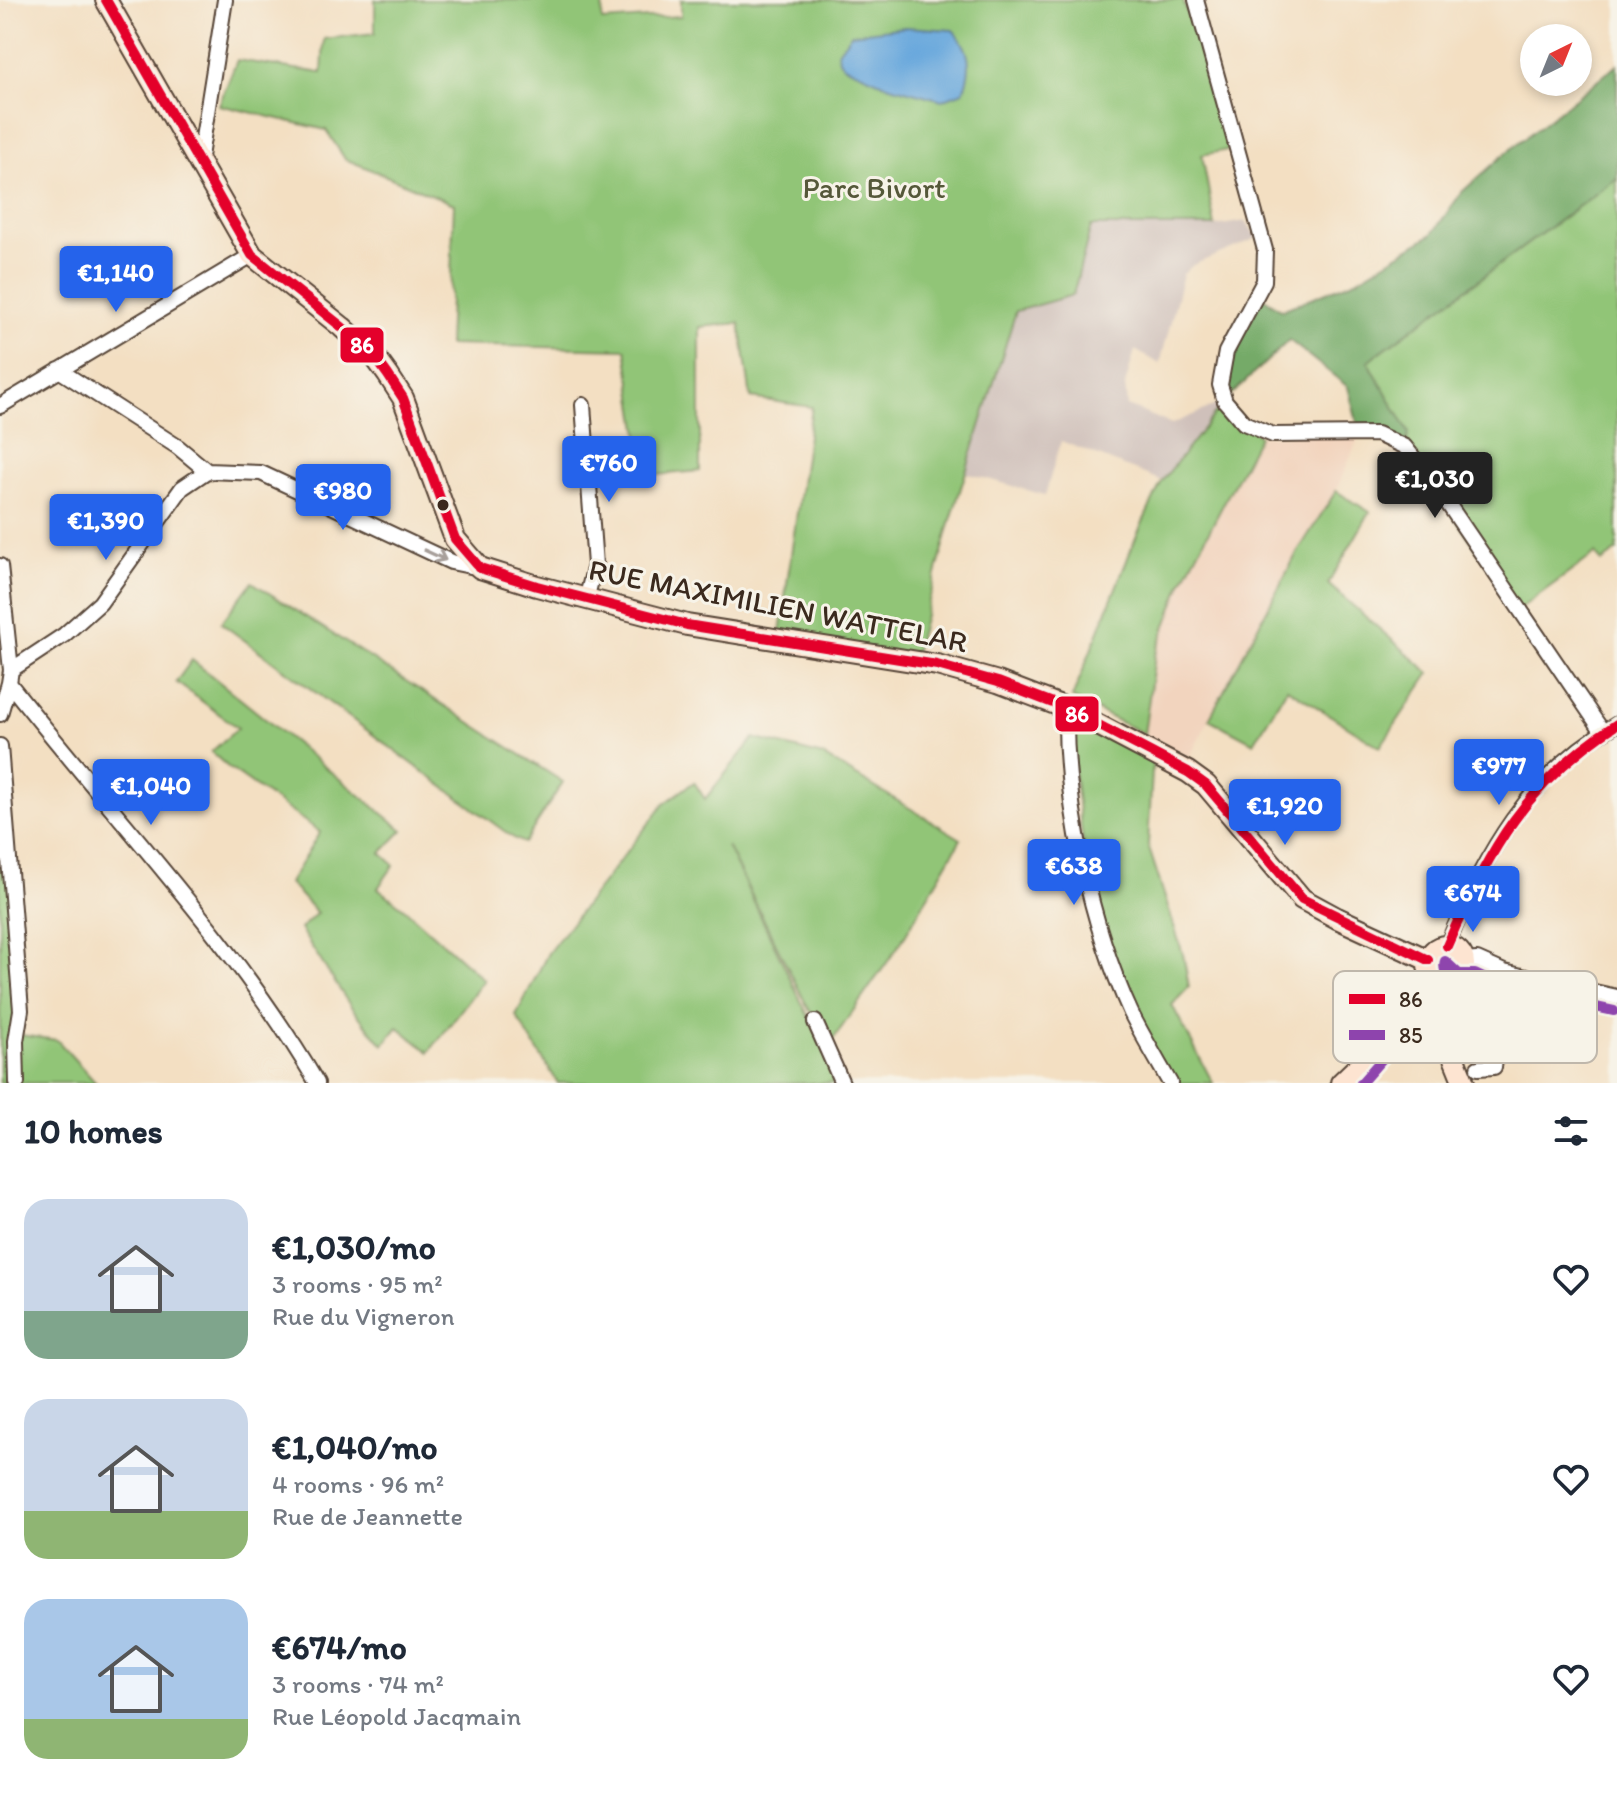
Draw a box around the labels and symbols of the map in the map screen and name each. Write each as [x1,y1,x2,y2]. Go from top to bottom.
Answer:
north arrow [1520,24,1592,96]
park label: Parc Bivort [802,169,946,206]
pin: €1,140 [51,246,181,314]
line badge: 86 [339,326,385,364]
text: 86 [350,332,374,359]
pin: €760 [562,436,656,504]
pin: €1,030 [1370,452,1500,520]
pin: €980 [296,464,390,532]
pin: €1,390 [41,494,171,562]
unlabelled marker [435,497,451,513]
one-way arrow [422,548,447,563]
street label: RUE MAXIMILIEN WATTELAR [586,551,971,660]
line badge: 86 [1054,695,1100,733]
text: 86 [1065,701,1089,728]
pin: €977 [1452,739,1546,807]
pin: €1,040 [86,759,216,827]
pin: €1,920 [1220,779,1350,847]
pin: €638 [1027,839,1121,907]
pin: €674 [1426,866,1520,934]
legend [1333,971,1597,1063]
text: 86 [1399,986,1423,1013]
text: 85 [1399,1022,1423,1049]

